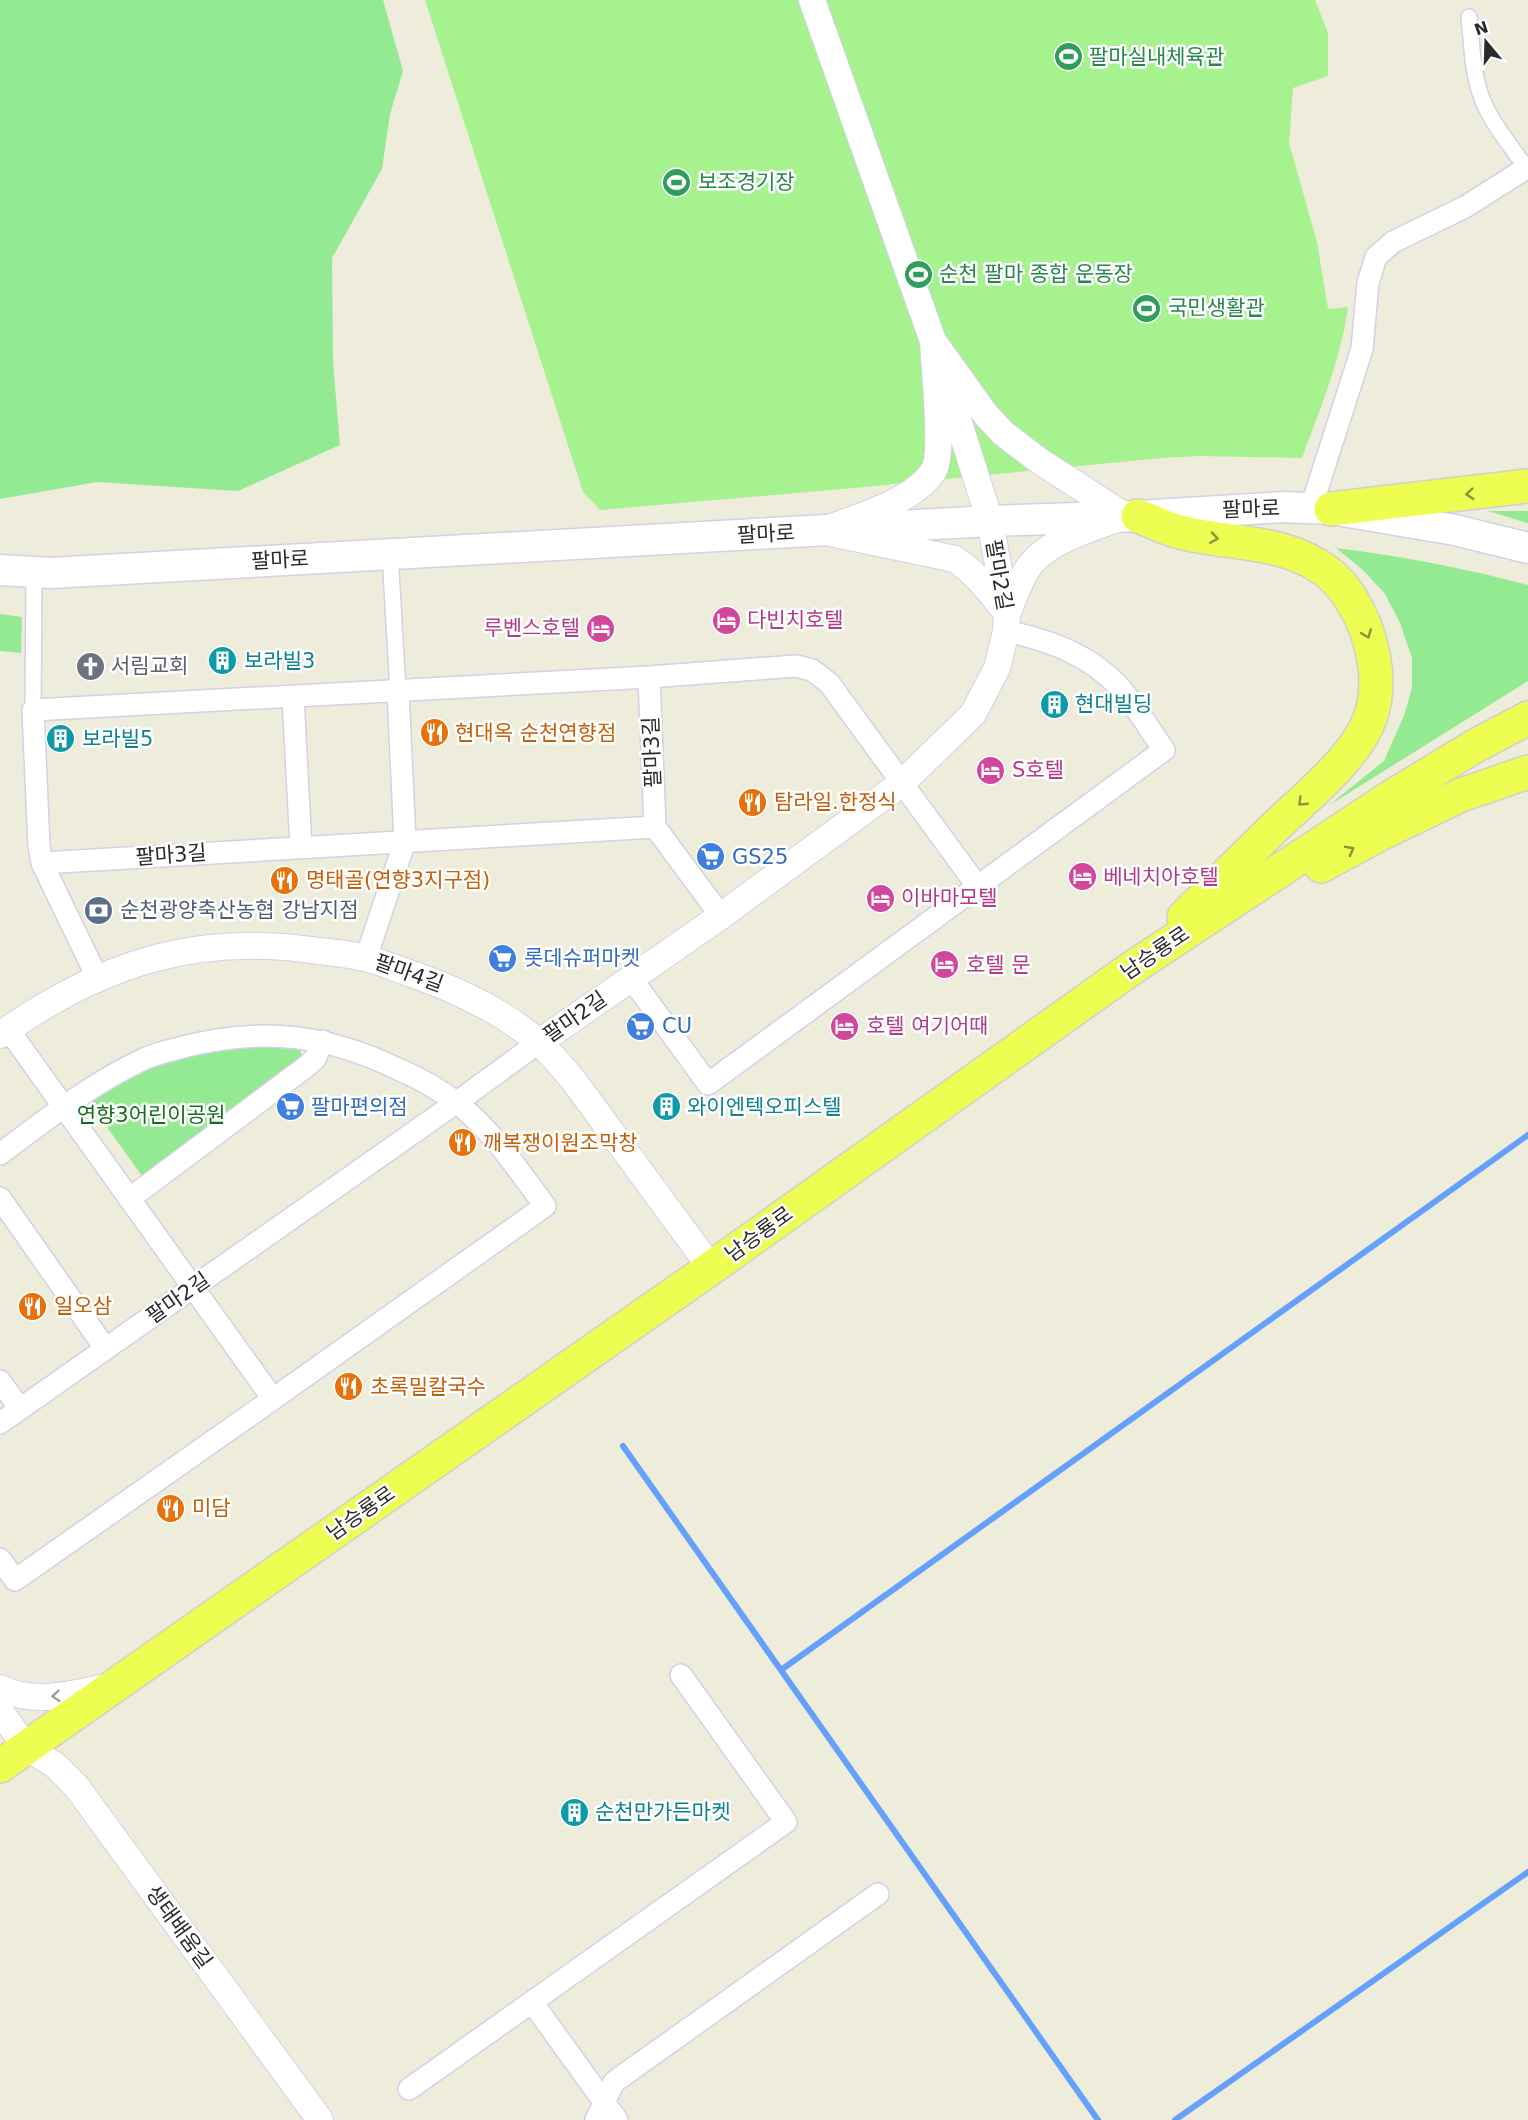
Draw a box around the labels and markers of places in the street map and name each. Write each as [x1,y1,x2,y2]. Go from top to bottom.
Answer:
sports icon: 팔마실내체육관 [1052,41,1084,73]
place label: 팔마실내체육관 [1089,45,1224,69]
sports icon: 보조경기장 [661,166,693,198]
place label: 보조경기장 [698,170,795,194]
sports icon: 순천 팔마 종합 운동장 [902,258,934,290]
place label: 순천 팔마 종합 운동장 [939,262,1133,286]
sports icon: 국민생활관 [1131,292,1163,324]
place label: 국민생활관 [1168,296,1265,320]
hotel icon: 다빈치호텔 [710,604,742,636]
place label: 다빈치호텔 [747,608,844,632]
hotel icon: 루벤스호텔 [585,612,617,644]
place label: 루벤스호텔 [483,616,580,640]
building icon: 보라빌3 [207,645,239,677]
place label: 보라빌3 [244,649,315,673]
church icon: 서림교회 [74,650,106,682]
place label: 서림교회 [111,654,188,678]
building icon: 현대빌딩 [1038,688,1070,720]
place label: 현대빌딩 [1075,692,1152,716]
restaurant icon: 현대옥 순천연향점 [418,717,450,749]
place label: 현대옥 순천연향점 [455,721,616,745]
building icon: 보라빌5 [45,723,77,755]
place label: 보라빌5 [82,727,153,751]
hotel icon: S호텔 [975,754,1007,786]
place label: S호텔 [1012,758,1064,782]
restaurant icon: 탐라일.한정식 [737,786,769,818]
place label: 탐라일.한정식 [774,790,897,814]
supermarket icon: GS25 [695,841,727,873]
place label: GS25 [732,845,788,869]
hotel icon: 베네치아호텔 [1066,861,1098,893]
restaurant icon: 명태골(연향3지구점) [269,864,301,896]
place label: 베네치아호텔 [1103,865,1219,889]
place label: 명태골(연향3지구점) [306,868,490,892]
hotel icon: 이바마모텔 [864,882,896,914]
place label: 이바마모텔 [901,886,998,910]
bank icon: 순천광양축산농협 강남지점 [83,894,115,926]
place label: 순천광양축산농협 강남지점 [120,898,359,922]
supermarket icon: 롯데슈퍼마켓 [487,942,519,974]
place label: 롯데슈퍼마켓 [524,946,640,970]
hotel icon: 호텔 문 [929,949,961,981]
place label: 호텔 문 [966,953,1031,977]
supermarket icon: CU [625,1010,657,1042]
hotel icon: 호텔 여기어때 [829,1010,861,1042]
place label: CU [662,1014,692,1038]
place label: 호텔 여기어때 [866,1014,989,1038]
supermarket icon: 팔마편의점 [274,1091,306,1123]
building icon: 와이엔텍오피스텔 [650,1091,682,1123]
place label: 팔마편의점 [311,1095,408,1119]
place label: 와이엔텍오피스텔 [687,1095,842,1119]
restaurant icon: 깨복쟁이원조막창 [446,1127,478,1159]
place label: 깨복쟁이원조막창 [483,1131,638,1155]
restaurant icon: 일오삼 [17,1290,49,1322]
place label: 일오삼 [54,1294,112,1318]
restaurant icon: 초록밀칼국수 [333,1371,365,1403]
place label: 초록밀칼국수 [370,1375,486,1399]
restaurant icon: 미담 [155,1492,187,1524]
place label: 미담 [192,1496,231,1520]
building icon: 순천만가든마켓 [558,1796,590,1828]
place label: 순천만가든마켓 [595,1800,730,1824]

